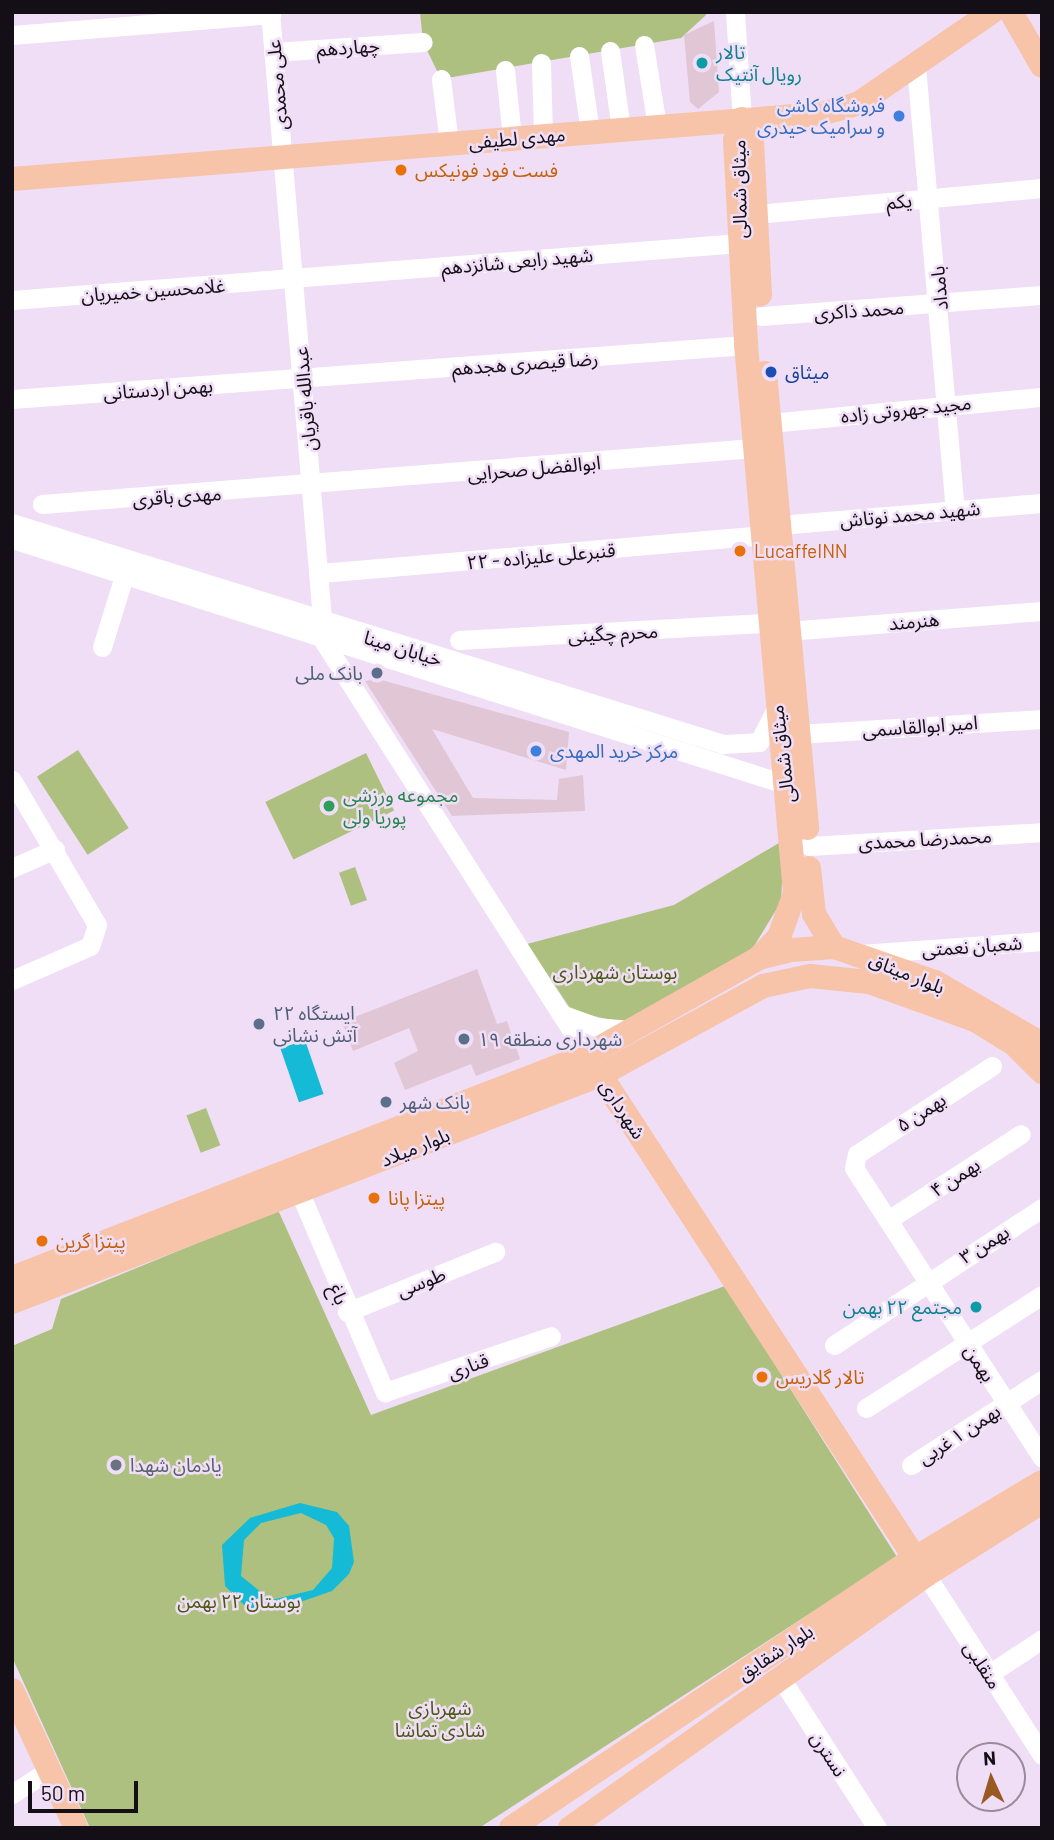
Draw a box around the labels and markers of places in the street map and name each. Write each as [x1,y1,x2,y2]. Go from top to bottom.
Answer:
place label: تالار رویال آنتیک [716,41,802,85]
marker: تالار رویال آنتیک [694,55,710,71]
place label: فروشگاه کاشی و سرامیک حیدری [757,94,885,138]
marker: فروشگاه کاشی و سرامیک حیدری [891,108,907,124]
place label: فست فود فونیکس [415,159,558,181]
marker: فست فود فونیکس [393,162,409,178]
place label: میثاق [785,361,829,383]
marker: میثاق [763,364,779,380]
place label: LucaffeINN [754,540,848,562]
marker: LucaffeINN [732,543,748,559]
place label: بانک ملی [295,662,363,684]
marker: بانک ملی [369,665,385,681]
place label: مرکز خرید المهدی [550,740,678,762]
marker: مرکز خرید المهدی [528,743,544,759]
place label: مجموعه ورزشی پوریا ولی [343,784,458,828]
marker: مجموعه ورزشی پوریا ولی [321,798,337,814]
place label: ایستگاه ۲۲ آتش نشانی [273,1002,357,1046]
marker: ایستگاه ۲۲ آتش نشانی [251,1016,267,1032]
place label: شهرداری منطقه ۱۹ [478,1028,622,1050]
marker: شهرداری منطقه ۱۹ [456,1031,472,1047]
place label: بانک شهر [400,1091,470,1113]
marker: بانک شهر [378,1094,394,1110]
place label: پیتزا پانا [388,1187,445,1209]
marker: پیتزا پانا [366,1190,382,1206]
place label: پیتزا گرین [56,1230,126,1252]
marker: پیتزا گرین [34,1233,50,1249]
place label: مجتمع ۲۲ بهمن [843,1296,962,1318]
marker: مجتمع ۲۲ بهمن [968,1299,984,1315]
place label: تالار گلاریس [776,1366,864,1388]
marker: تالار گلاریس [754,1369,770,1385]
place label: یادمان شهدا [130,1454,222,1476]
marker: یادمان شهدا [108,1457,124,1473]

